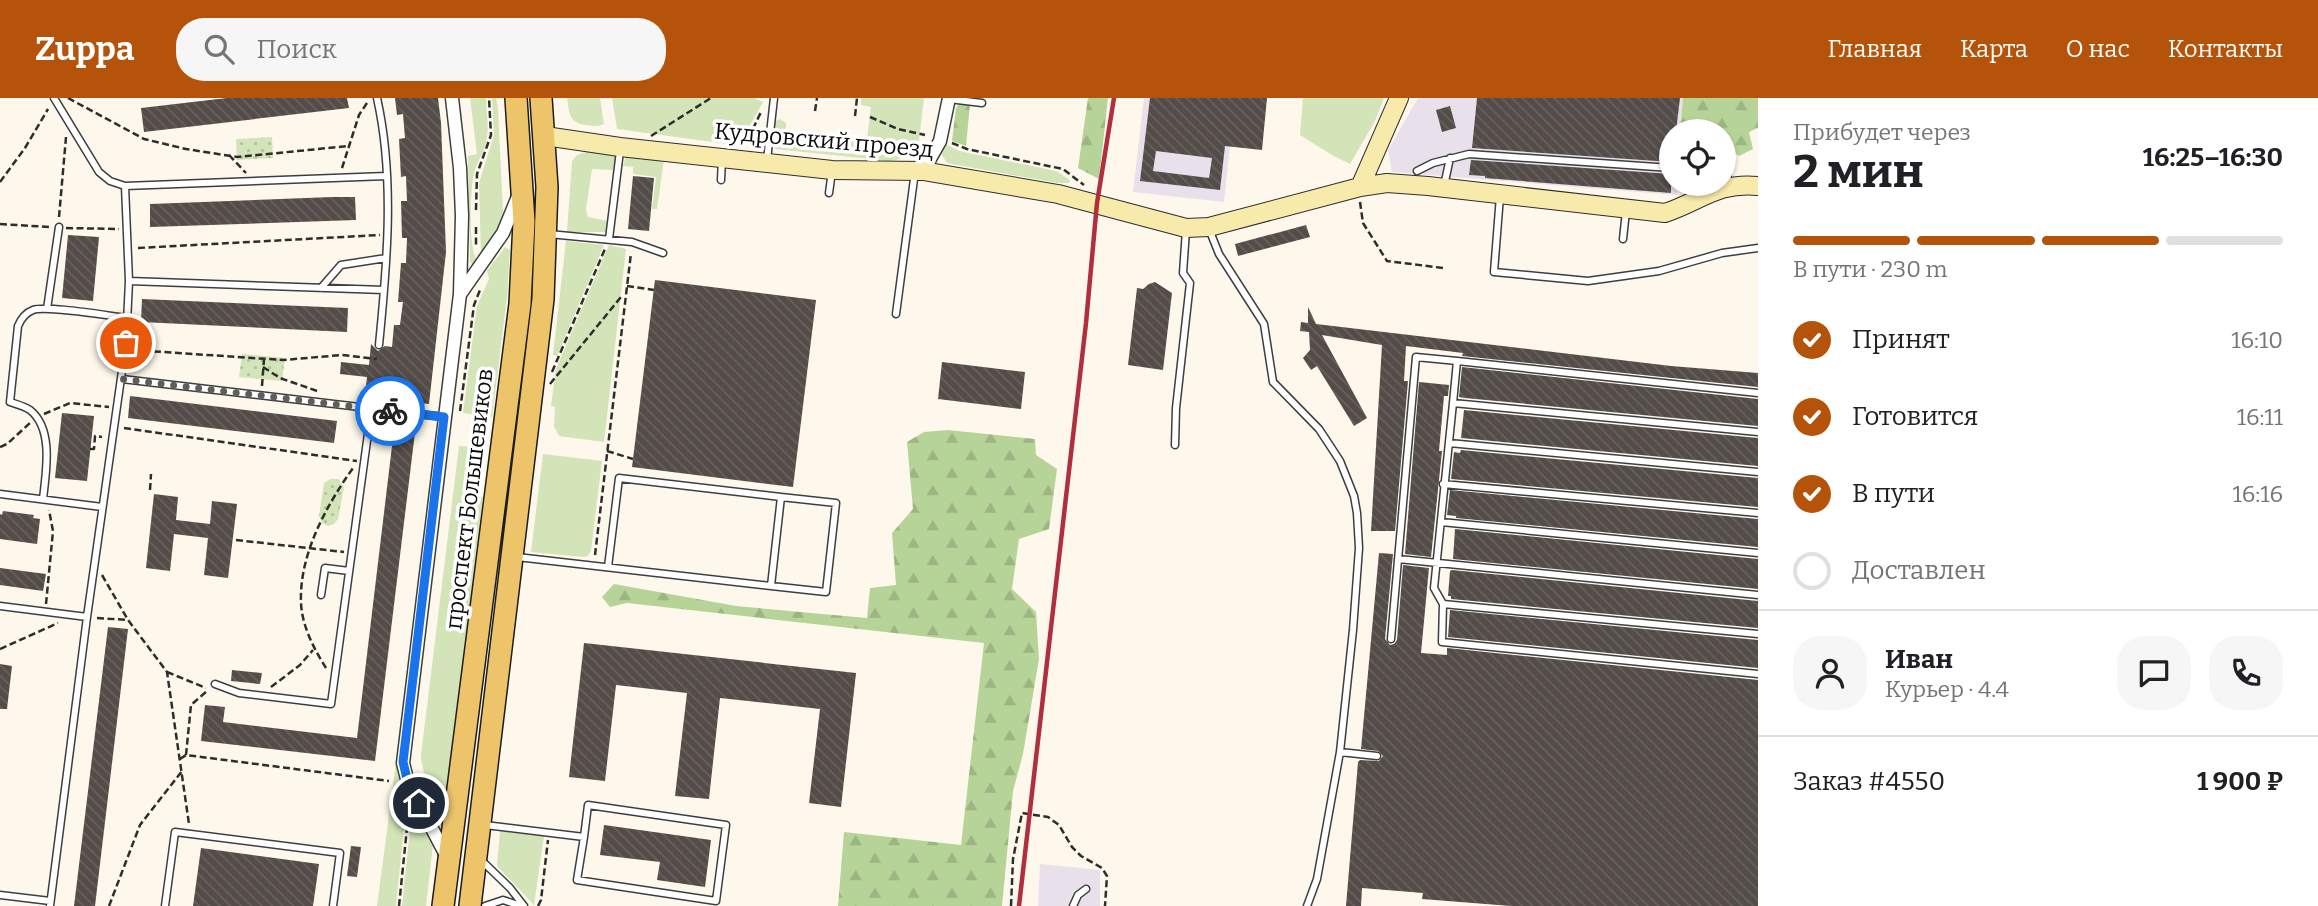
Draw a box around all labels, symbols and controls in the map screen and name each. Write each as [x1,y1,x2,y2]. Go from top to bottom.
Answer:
search box [176,18,666,81]
text: Zuppa [35,29,134,69]
icon: search [200,30,238,68]
text: Поиск [256,34,337,65]
text: Главная [1827,35,1922,63]
text: Карта [1960,35,2028,63]
text: О нас [2066,35,2130,63]
text: Контакты [2168,35,2283,63]
street label: Кудровский проезд [713,116,935,164]
text: Прибудет через [1793,118,1971,146]
map controls [1659,119,1736,196]
button: locate [1659,119,1736,196]
text: 16:25–16:30 [2143,142,2283,173]
text: 2 мин [1793,144,1924,199]
text: В пути · 230 m [1793,255,1947,283]
pin [96,313,156,373]
icon: check [1793,321,1831,359]
icon: bag [107,324,145,362]
text: Принят [1852,324,1950,355]
text: 16:10 [2231,326,2283,354]
street label: проспект Большевиков [439,367,499,631]
courier [355,376,425,446]
icon: bike [371,392,409,430]
icon: check [1793,398,1831,436]
text: Готовится [1852,401,1978,432]
text: 16:11 [2237,403,2283,431]
icon: check [1793,475,1831,513]
text: В пути [1852,478,1935,509]
text: 16:16 [2232,480,2283,508]
text: Доставлен [1852,555,1986,586]
button: person [1793,636,1867,710]
button: chat [2117,636,2191,710]
button: phone [2209,636,2283,710]
text: Иван [1885,644,1953,675]
text: Курьер · 4.4 [1885,675,2009,703]
text: Заказ #4550 [1793,766,1945,797]
text: 1 900 ₽ [2197,766,2283,797]
pin [389,773,449,833]
icon: home [400,784,438,822]

